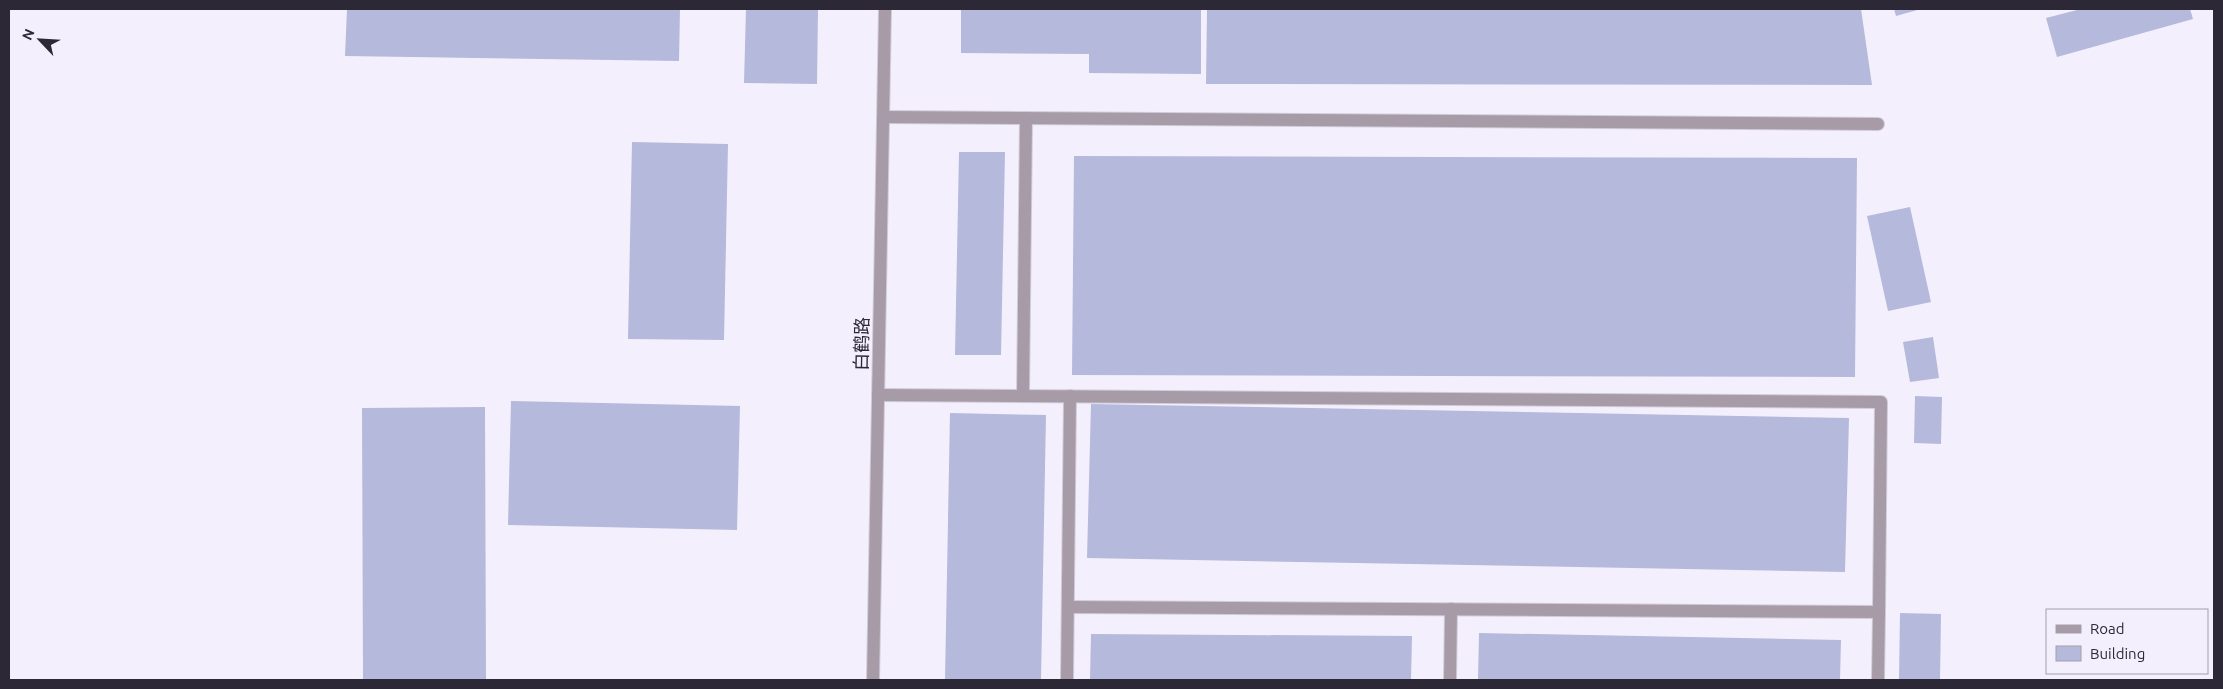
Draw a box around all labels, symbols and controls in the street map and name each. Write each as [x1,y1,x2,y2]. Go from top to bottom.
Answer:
north arrow [15,15,65,65]
text: N [19,26,38,43]
street label: 白鹤路 [851,317,871,371]
legend [2046,609,2208,674]
text: Road [2090,620,2125,637]
text: Building [2090,645,2145,662]

